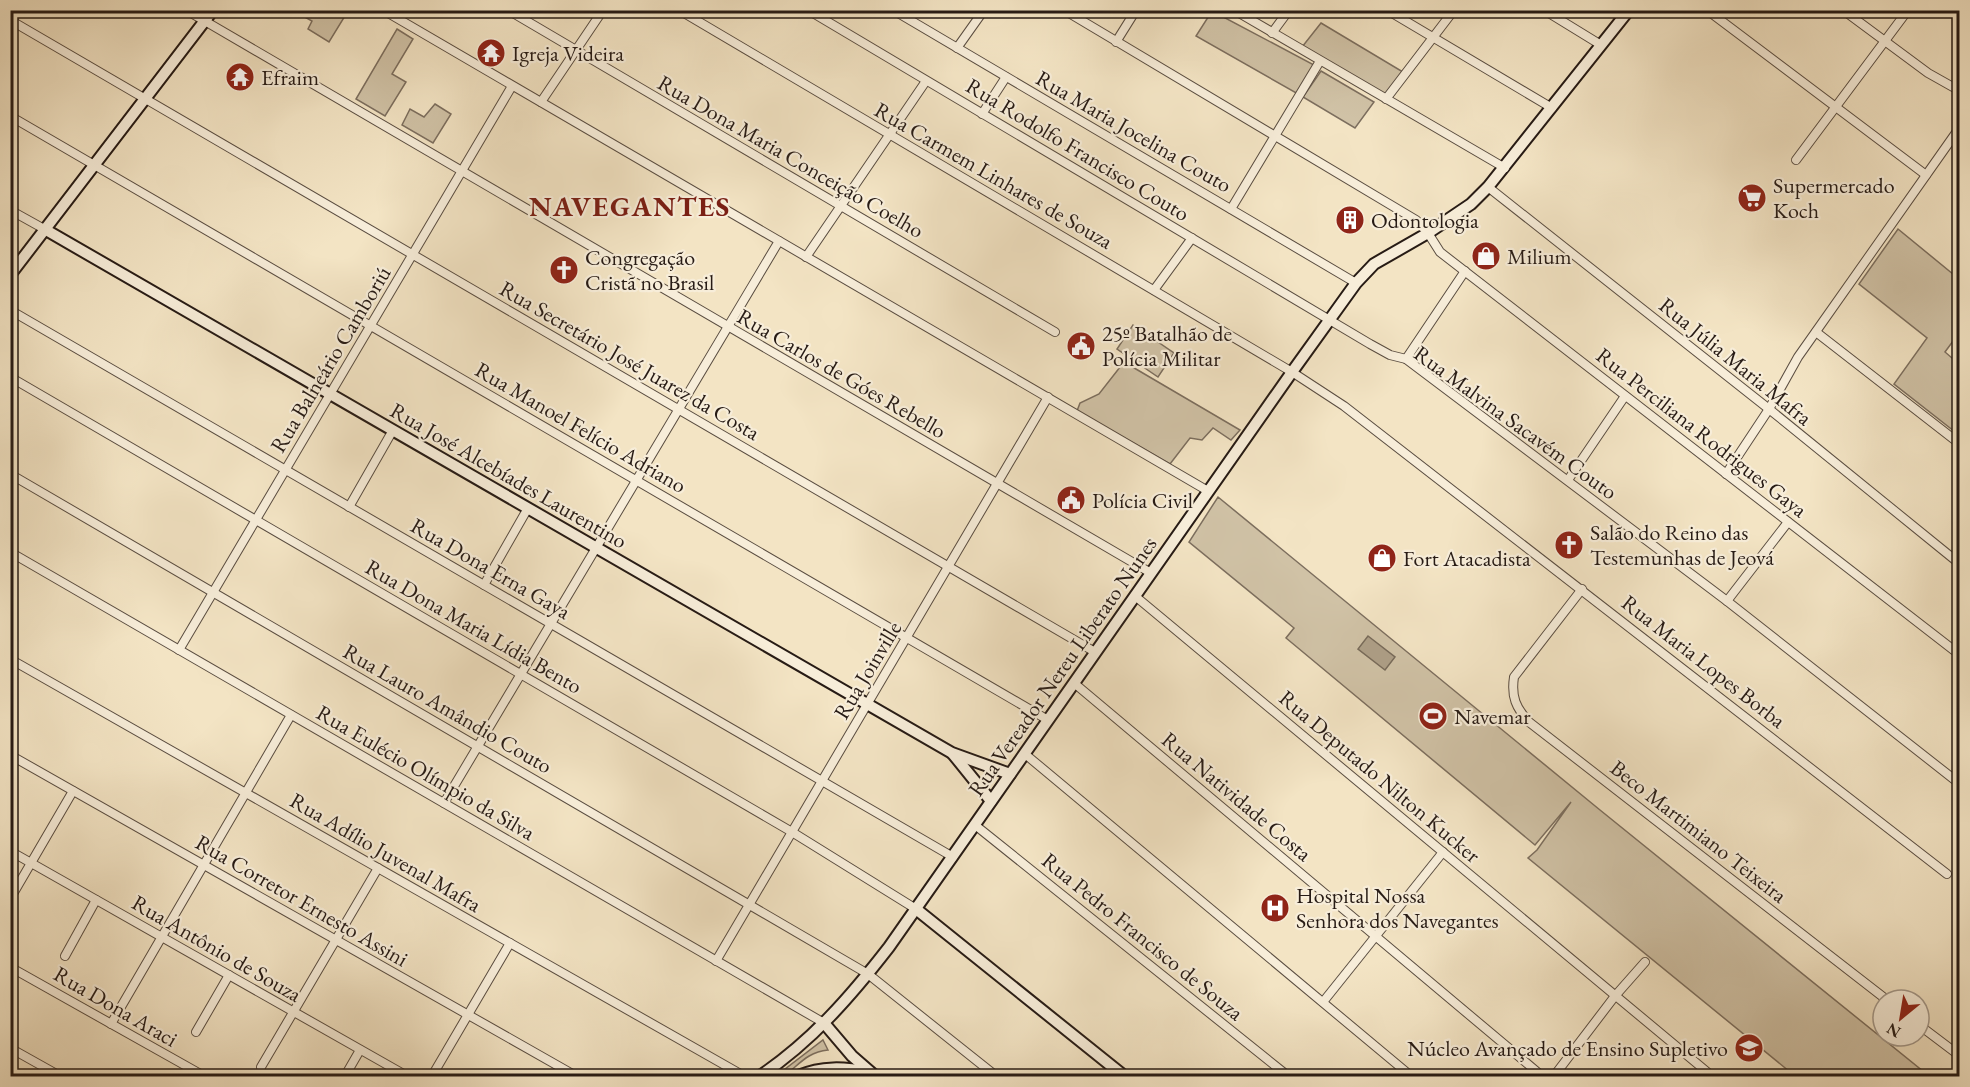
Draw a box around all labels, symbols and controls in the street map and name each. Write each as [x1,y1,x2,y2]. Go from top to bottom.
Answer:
temple icon: Igreja Videira [475,37,507,69]
place label: Igreja Videira [512,39,624,68]
temple icon: Efraim [224,61,256,93]
place label: Efraim [261,63,319,92]
street label: Rua Maria Jocelina Couto [1031,64,1237,199]
street label: Rua Dona Maria Conceição Coelho [652,68,929,245]
street label: Rua Rodolfo Francisco Couto [961,71,1195,228]
street label: Rua Carmem Linhares de Souza [869,95,1118,256]
place label: Supermercado Koch [1773,171,1895,225]
supermarket icon: Supermercado Koch [1736,182,1768,214]
district label: NAVEGANTES [529,188,731,224]
building icon: Odontologia [1334,204,1366,236]
place label: Odontologia [1371,206,1479,235]
shop icon: Milium [1470,240,1502,272]
place label: Milium [1507,242,1572,271]
place label: Congregação Cristã no Brasil [585,243,714,297]
church icon: Congregação Cristã no Brasil [548,254,580,286]
street label: Rua Balneário Camboriú [263,260,398,458]
street label: Rua Secretário José Juarez da Costa [494,274,765,447]
street label: Rua Júlia Maria Mafra [1653,291,1818,432]
street label: Rua Carlos de Góes Rebello [732,302,952,445]
place label: 25º Batalhão de Polícia Militar [1102,319,1233,373]
public building icon: 25º Batalhão de Polícia Militar [1065,330,1097,362]
street label: Rua Malvina Sacavém Couto [1408,339,1623,506]
street label: Rua Perciliana Rodrigues Gaya [1590,341,1813,524]
street label: Rua Manoel Felício Adriano [470,355,692,500]
street label: Rua José Alcebíades Laurentino [385,396,632,555]
public building icon: Polícia Civil [1055,484,1087,516]
place label: Polícia Civil [1092,486,1193,515]
street label: Rua Dona Erna Gaya [406,511,576,626]
place label: Salão do Reino das Testemunhas de Jeová [1590,518,1774,572]
church icon: Salão do Reino das Testemunhas de Jeová [1553,529,1585,561]
street label: Rua Vereador Nereu Liberato Nunes [961,531,1163,802]
shop icon: Fort Atacadista [1366,542,1398,574]
place label: Fort Atacadista [1403,544,1531,573]
street label: Rua Dona Maria Lídia Bento [360,552,587,700]
street label: Rua Maria Lopes Borba [1616,588,1792,735]
street label: Rua Joinville [827,616,908,725]
street label: Rua Lauro Amândio Couto [338,637,558,780]
street label: Rua Deputado Nilton Kucker [1273,684,1487,870]
street label: Rua Eulécio Olímpio da Silva [311,698,540,847]
sports icon: Navemar [1417,700,1449,732]
place label: Navemar [1454,702,1531,731]
street label: Rua Natividade Costa [1156,725,1318,868]
street label: Beco Martimiano Teixeira [1604,753,1793,910]
street label: Rua Adílio Juvenal Mafra [285,786,487,919]
street label: Rua Corretor Ernesto Assini [190,828,413,973]
street label: Rua Pedro Francisco de Souza [1036,846,1250,1027]
place label: Hospital Nossa Senhora dos Navegantes [1296,881,1499,935]
street label: Rua Antônio de Souza [127,888,307,1009]
hospital icon: Hospital Nossa Senhora dos Navegantes [1259,892,1291,924]
street label: Rua Dona Araci [49,959,183,1054]
north arrow [1871,988,1931,1048]
text: N [1883,1018,1905,1043]
school or university icon: Núcleo Avançado de Ensino Supletivo [1733,1032,1765,1064]
place label: Núcleo Avançado de Ensino Supletivo [1407,1034,1728,1063]

